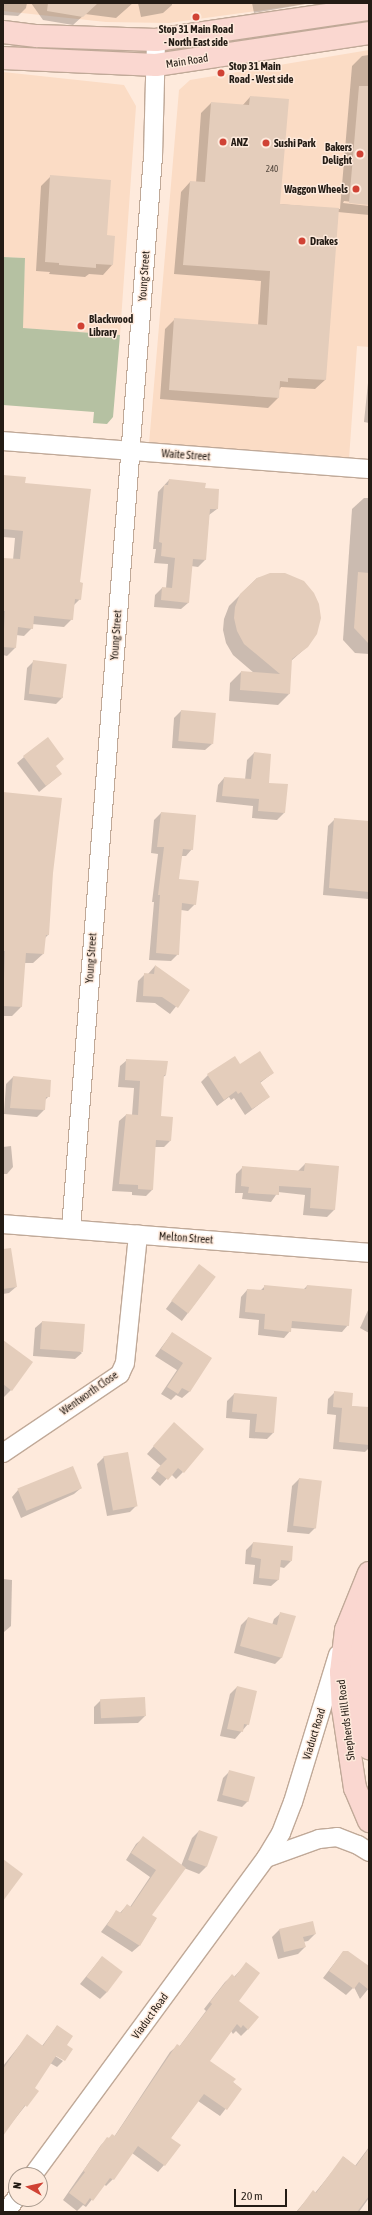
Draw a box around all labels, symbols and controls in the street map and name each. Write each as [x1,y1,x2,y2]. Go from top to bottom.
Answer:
marker: Stop 31 Main Road - North East side [191,12,201,22]
place label: Stop 31 Main Road - North East side [159,23,233,49]
street label: Main Road [165,51,209,71]
place label: Stop 31 Main Road - West side [229,60,294,86]
marker: Stop 31 Main Road - West side [216,68,226,78]
place label: ANZ [231,135,248,149]
place label: Sushi Park [274,136,316,150]
marker: ANZ [218,137,228,147]
marker: Sushi Park [261,138,271,148]
place label: Bakers Delight [322,141,352,167]
marker: Bakers Delight [355,149,365,159]
house number: 240 [266,164,278,174]
place label: Waggon Wheels [284,182,348,196]
marker: Waggon Wheels [351,184,361,194]
place label: Drakes [310,234,338,248]
marker: Drakes [297,236,307,246]
street label: Young Street [136,250,152,302]
place label: Blackwood Library [89,313,133,339]
marker: Blackwood Library [76,321,86,331]
street label: Waite Street [161,447,211,463]
street label: Young Street [108,609,124,661]
street label: Young Street [83,932,99,984]
street label: Melton Street [158,1230,214,1246]
street label: Wentworth Close [57,1368,121,1418]
street label: Shepherds Hill Road [334,1679,358,1761]
street label: Viaduct Road [300,1707,328,1761]
street label: Viaduct Road [129,1991,171,2041]
north arrow [8,2167,48,2207]
text: N [11,2181,24,2190]
scale bar [236,2181,289,2207]
text: 20 m [241,2189,263,2203]

